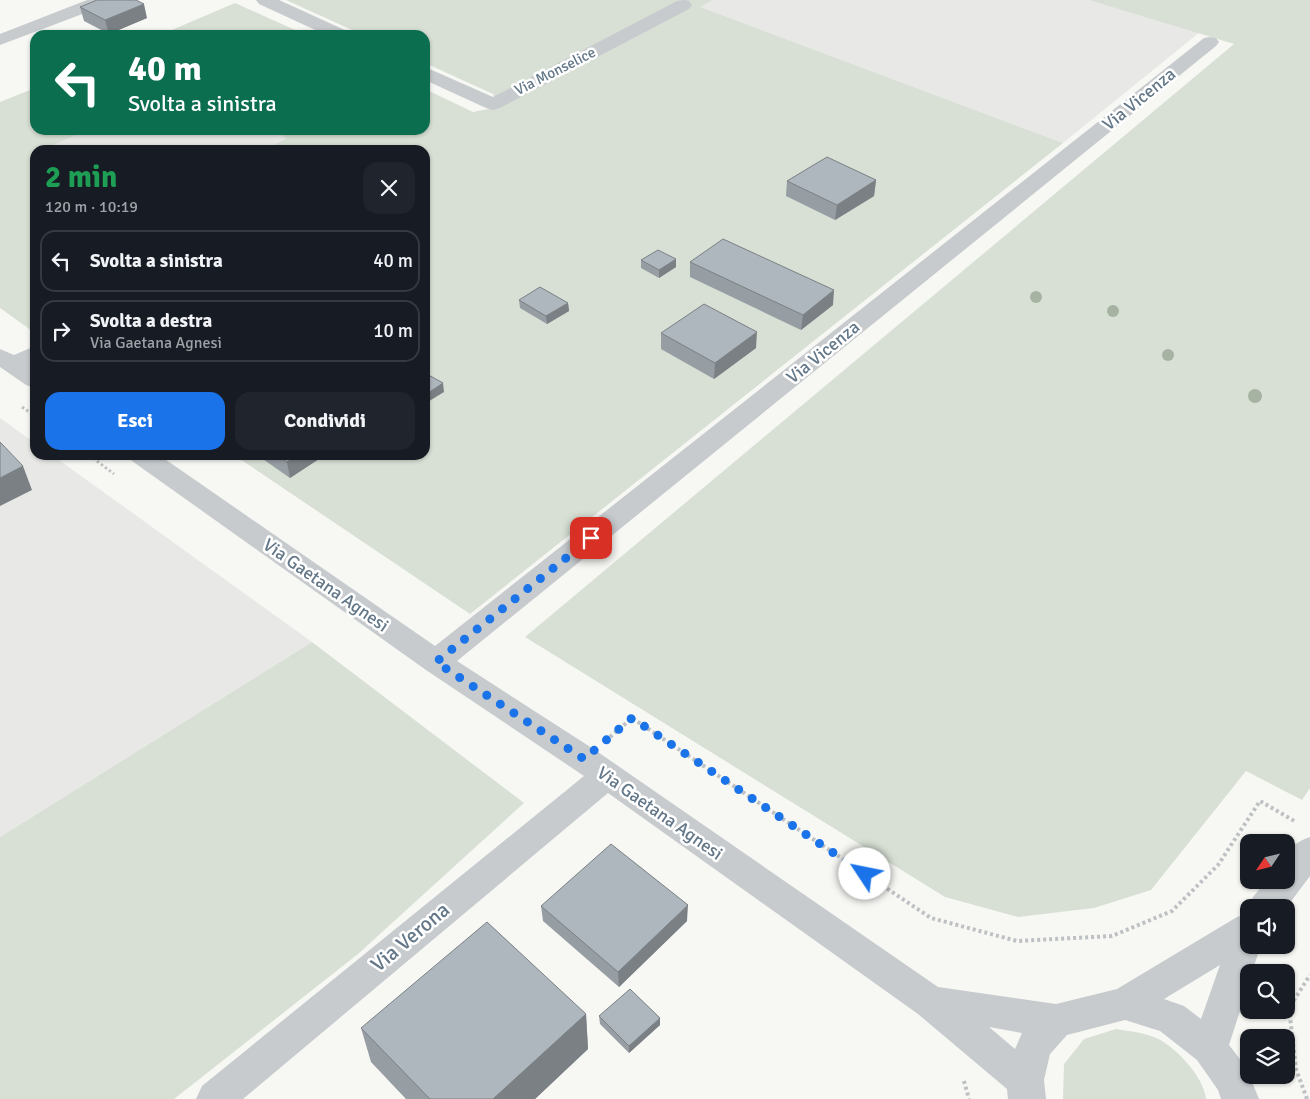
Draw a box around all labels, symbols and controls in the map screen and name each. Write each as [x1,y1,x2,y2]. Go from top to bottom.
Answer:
street label: Via Monselice [511,43,599,99]
text: 40 m [128,47,202,90]
icon: left [45,50,110,115]
street label: Via Vicenza [1098,63,1180,135]
text: Svolta a sinistra [128,90,277,117]
text: 2 min [45,159,117,196]
button: close [363,162,415,214]
text: 120 m · 10:19 [45,197,138,217]
icon: left [47,247,75,275]
text: Svolta a sinistra [90,249,223,273]
text: 40 m [373,249,413,273]
text: Svolta a destra [90,309,212,333]
street label: Via Vicenza [782,316,864,388]
icon: right [47,317,75,345]
text: 10 m [373,319,413,343]
text: Via Gaetana Agnesi [90,333,222,353]
button: Esci [45,392,225,450]
button: Condividi [235,392,415,450]
pin [570,517,612,559]
icon: arrive [577,524,605,552]
street label: Via Gaetana Agnesi [259,533,393,637]
street label: Via Gaetana Agnesi [593,761,727,865]
north arrow [1240,834,1295,889]
map controls [1240,834,1295,1084]
position arrow [838,847,890,899]
street label: Via Verona [365,897,455,977]
button: sound [1240,899,1295,954]
button: search [1240,964,1295,1019]
button: layers [1240,1029,1295,1084]

